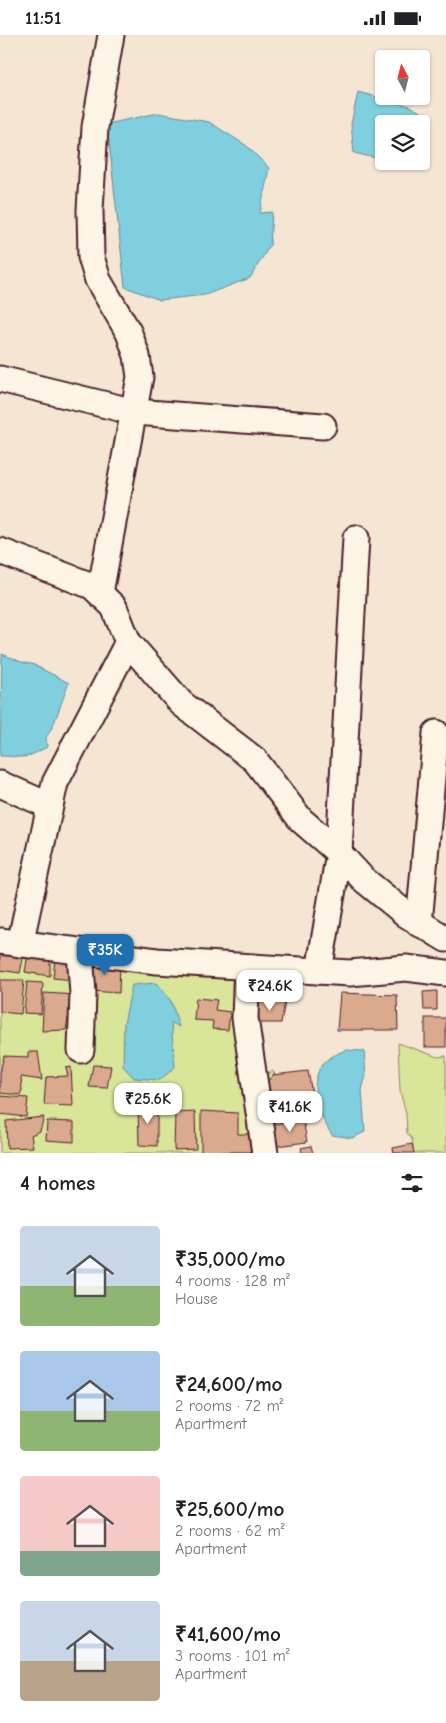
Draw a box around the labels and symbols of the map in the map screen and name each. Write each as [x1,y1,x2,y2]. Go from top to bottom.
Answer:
north arrow [375,50,430,105]
pin: ₹35K [75,933,135,976]
pin: ₹24.6K [229,969,311,1012]
pin: ₹25.6K [107,1083,189,1125]
pin: ₹41.6K [249,1091,331,1133]

